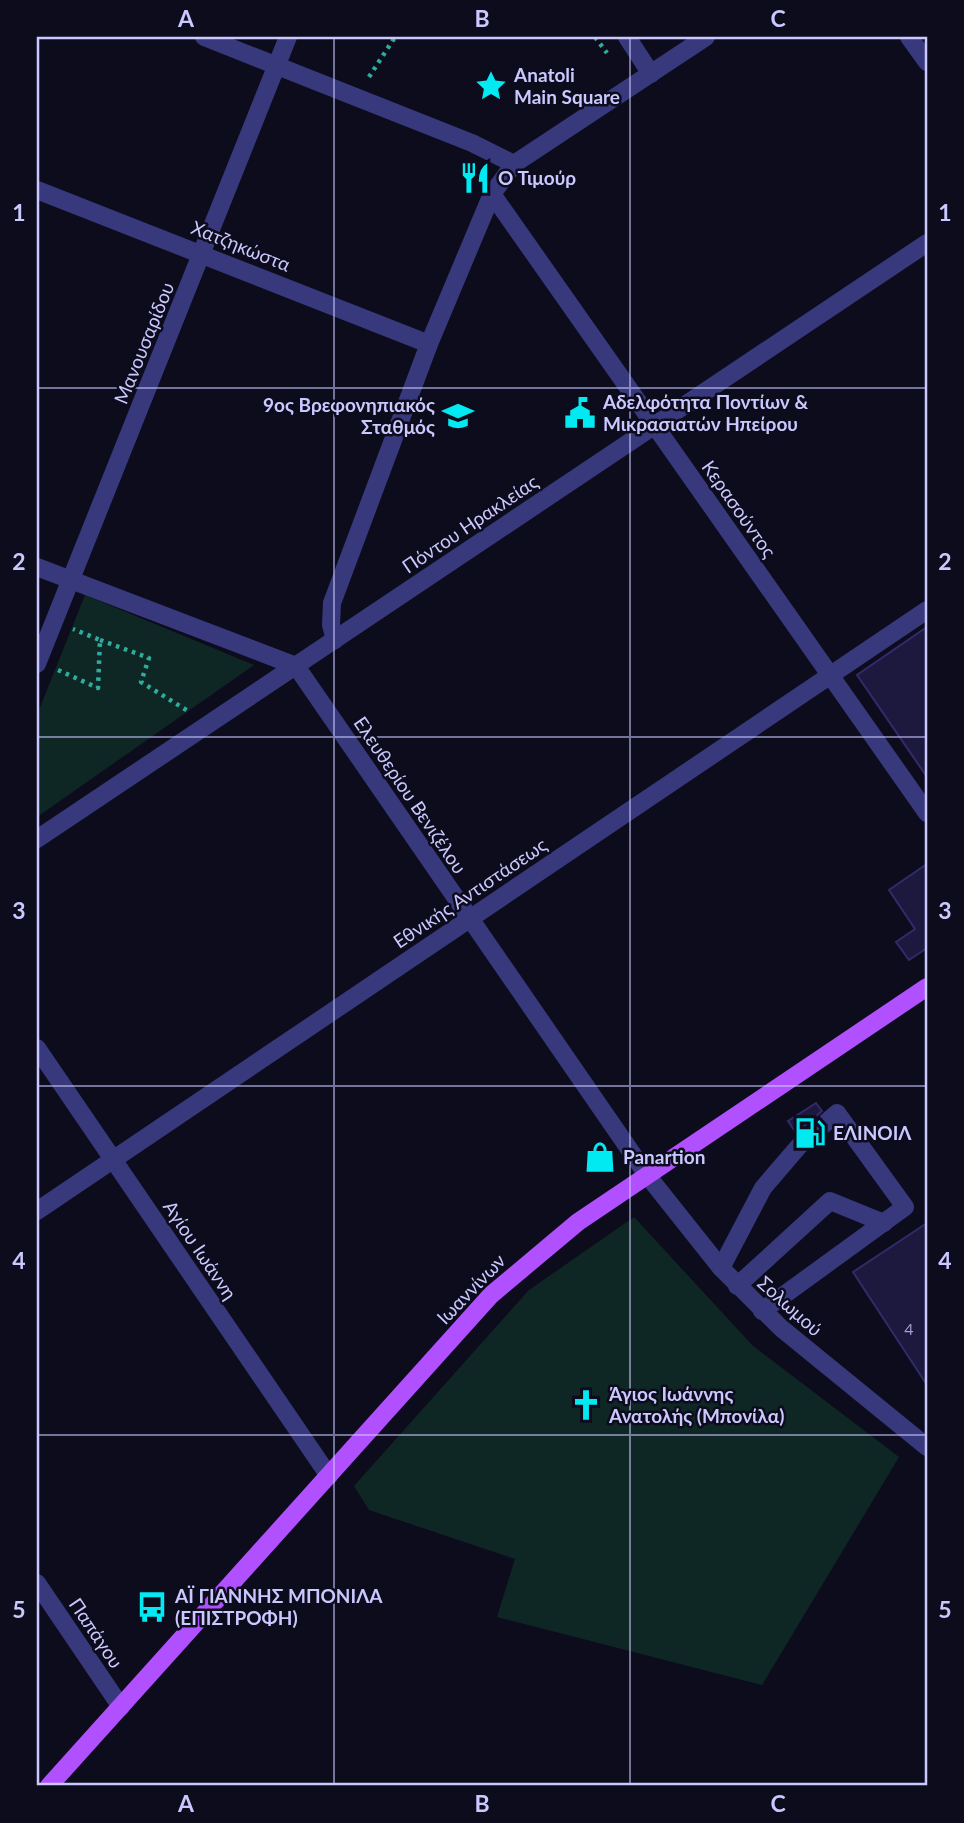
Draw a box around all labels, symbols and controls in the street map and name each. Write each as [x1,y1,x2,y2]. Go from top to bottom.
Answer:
text: A [177,4,195,32]
text: B [474,4,490,32]
text: C [770,4,786,32]
place label: Anatoli Main Square [513,63,620,108]
place icon: Anatoli Main Square [474,69,508,103]
restaurant icon: Ο Τιμούρ [458,161,492,195]
place label: Ο Τιμούρ [498,166,576,189]
text: 1 [12,198,26,226]
text: 1 [938,198,952,226]
street label: Χατζηκώστα [188,215,295,276]
street label: Μανουσαρίδου [109,279,178,407]
place label: Αδελφότητα Ποντίων & Μικρασιατών Ηπείρου [602,390,808,435]
place label: 9ος Βρεφονηπιακός Σταθμός [263,393,435,438]
public building icon: Αδελφότητα Ποντίων & Μικρασιατών Ηπείρου [563,396,597,430]
school or university icon: 9ος Βρεφονηπιακός Σταθμός [441,399,475,433]
street label: Κερασούντος [698,456,781,562]
street label: Πόντου Ηρακλείας [397,470,542,578]
text: 2 [12,547,26,575]
text: 2 [938,547,952,575]
street label: Ελευθερίου Βενιζέλου [349,712,472,878]
street label: Εθνικής Αντιστάσεως [389,833,551,953]
text: 3 [12,896,26,924]
text: 3 [938,896,952,924]
fuel station icon: ΕΛΙΝΟΙΛ [793,1116,827,1150]
place label: ΕΛΙΝΟΙΛ [833,1121,912,1144]
shop icon: Panartion [583,1140,617,1174]
place label: Panartion [623,1145,705,1168]
street label: Αγίου Ιωάννη [159,1196,242,1304]
text: 4 [12,1246,26,1274]
text: 4 [938,1246,952,1274]
street label: Ιωαννίνων [432,1249,510,1329]
street label: Σολωμού [753,1271,827,1340]
house number: 4 [904,1319,914,1338]
place label: Άγιος Ιωάννης Ανατολής (Μπονίλα) [608,1382,784,1427]
church icon: Άγιος Ιωάννης Ανατολής (Μπονίλα) [569,1388,603,1422]
place label: ΑΪ ΓΙΑΝΝΗΣ ΜΠΟΝΙΛΑ (ΕΠΙΣΤΡΟΦΗ) [174,1584,383,1629]
bus stop icon: ΑΪ ΓΙΑΝΝΗΣ ΜΠΟΝΙΛΑ (ΕΠΙΣΤΡΟΦΗ) [135,1590,169,1624]
street label: Παπάγου [65,1593,128,1672]
text: 5 [12,1595,26,1623]
text: 5 [938,1595,952,1623]
text: A [177,1789,195,1817]
text: B [474,1789,490,1817]
text: C [770,1789,786,1817]

